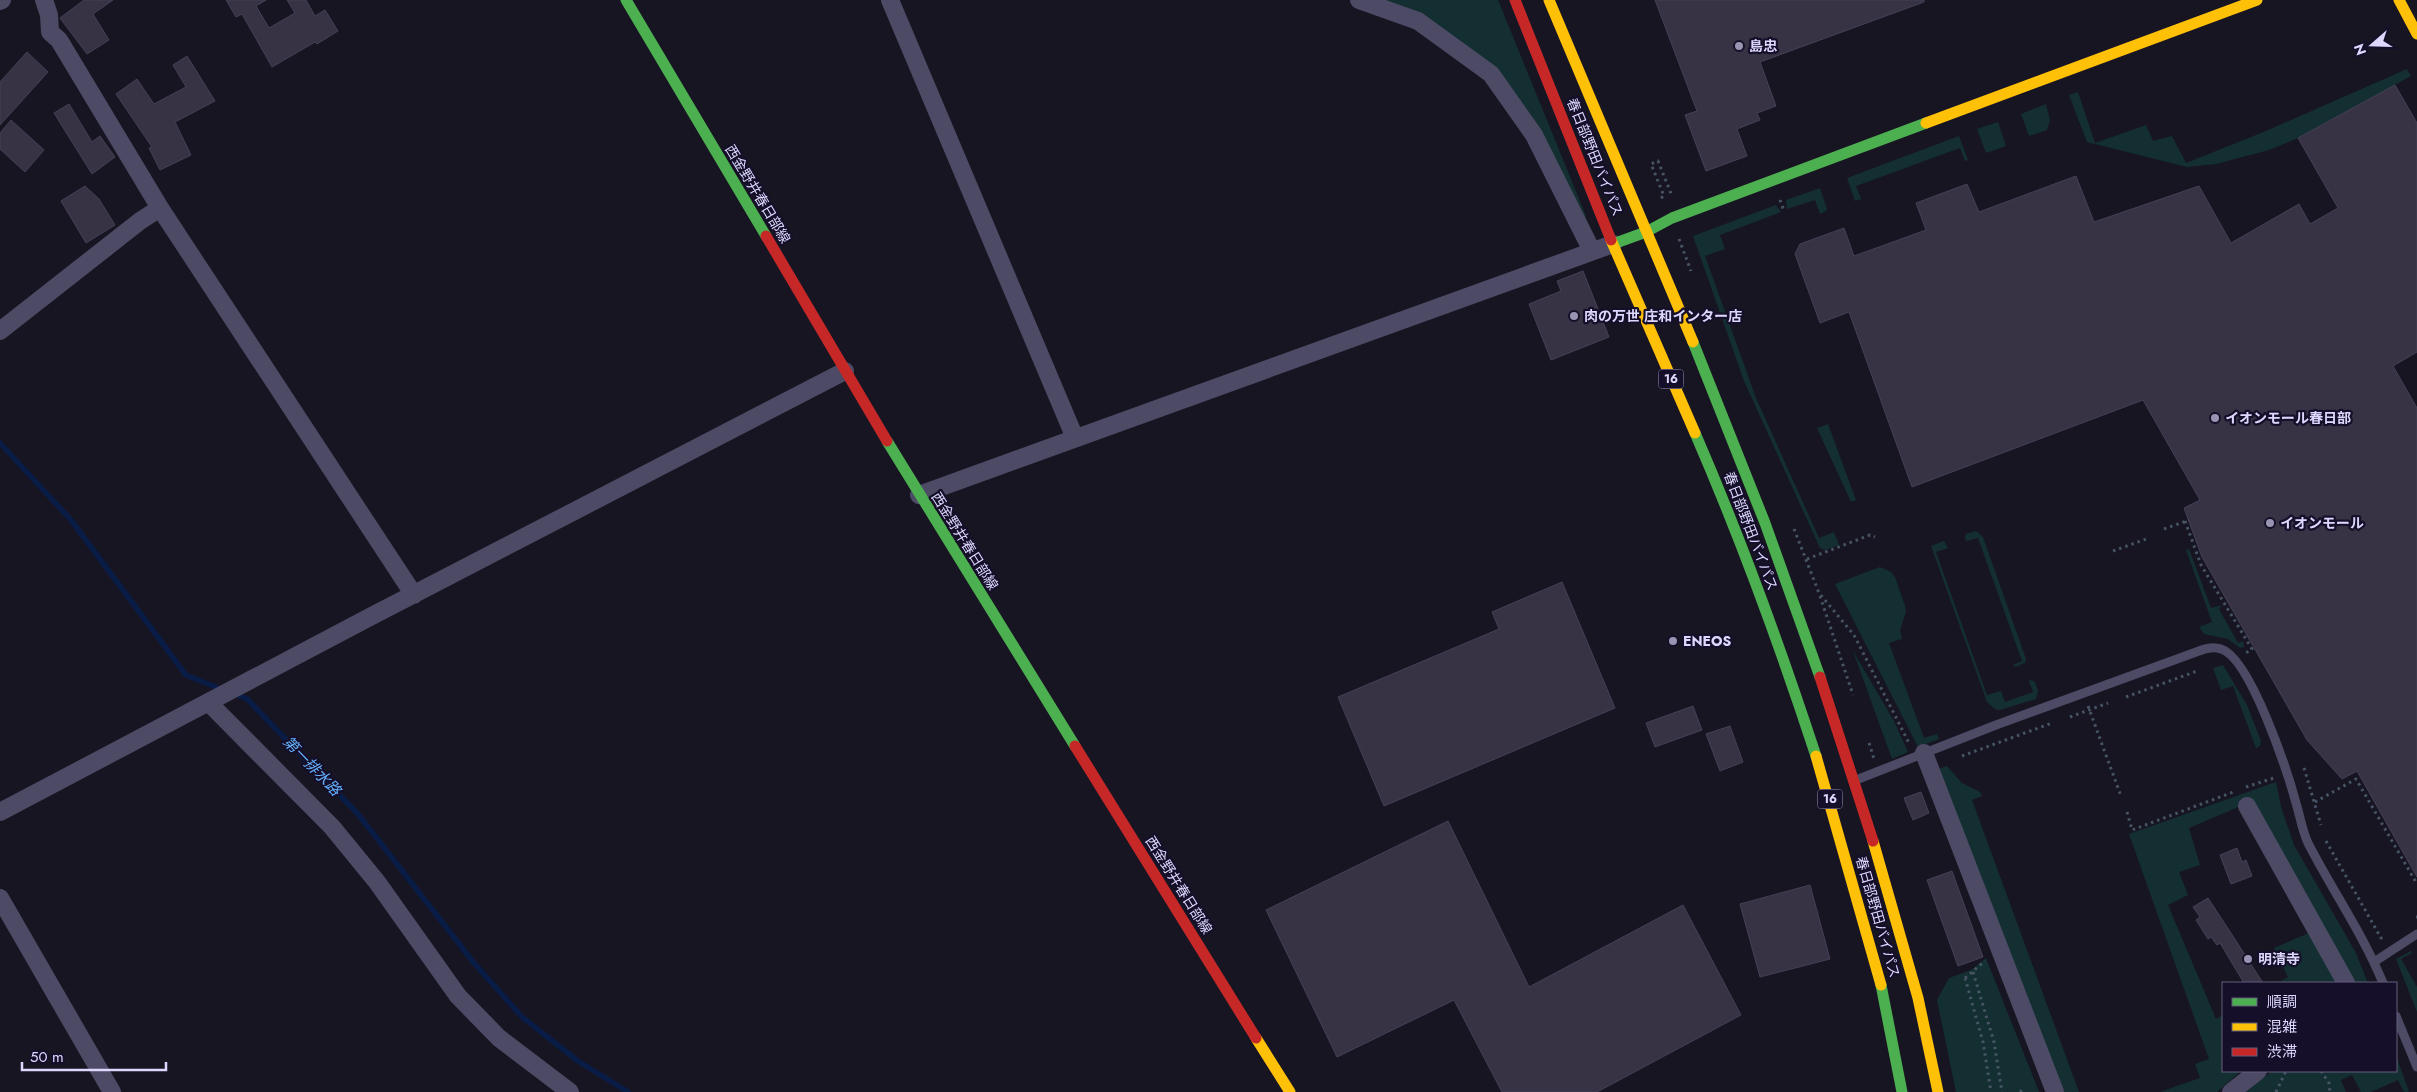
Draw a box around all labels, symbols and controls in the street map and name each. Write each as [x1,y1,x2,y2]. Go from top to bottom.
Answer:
north arrow [2347,20,2397,70]
place label: 島忠 [1749,36,1778,56]
marker: 島忠 [1733,40,1745,52]
text: N [2348,41,2371,58]
street label: 春日部野田バイパス [1562,95,1628,219]
street label: 西金野井春日部線 [721,141,795,247]
place label: 肉の万世 庄和インター店 [1584,306,1742,326]
marker: 肉の万世 庄和インター店 [1568,310,1580,322]
road number: 16 [1658,369,1684,388]
place label: イオンモール春日部 [2225,408,2351,428]
marker: イオンモール春日部 [2209,412,2221,424]
street label: 春日部野田バイパス [1719,469,1783,593]
street label: 西金野井春日部線 [927,488,1003,594]
place label: イオンモール [2280,513,2364,533]
marker: イオンモール [2264,517,2276,529]
place label: ENEOS [1683,631,1731,651]
marker: ENEOS [1667,635,1679,647]
water label: 第一排水路 [278,731,347,802]
road number: 16 [1818,790,1842,809]
street label: 西金野井春日部線 [1141,832,1217,938]
street label: 春日部野田バイパス [1851,854,1905,980]
place label: 明清寺 [2258,949,2300,969]
marker: 明清寺 [2242,953,2254,965]
legend [2222,982,2397,1072]
text: 順調 [2267,991,2297,1013]
text: 混雑 [2267,1016,2297,1038]
scale bar [22,1040,166,1072]
text: 渋滞 [2267,1041,2297,1063]
text: 50 m [30,1046,64,1068]

